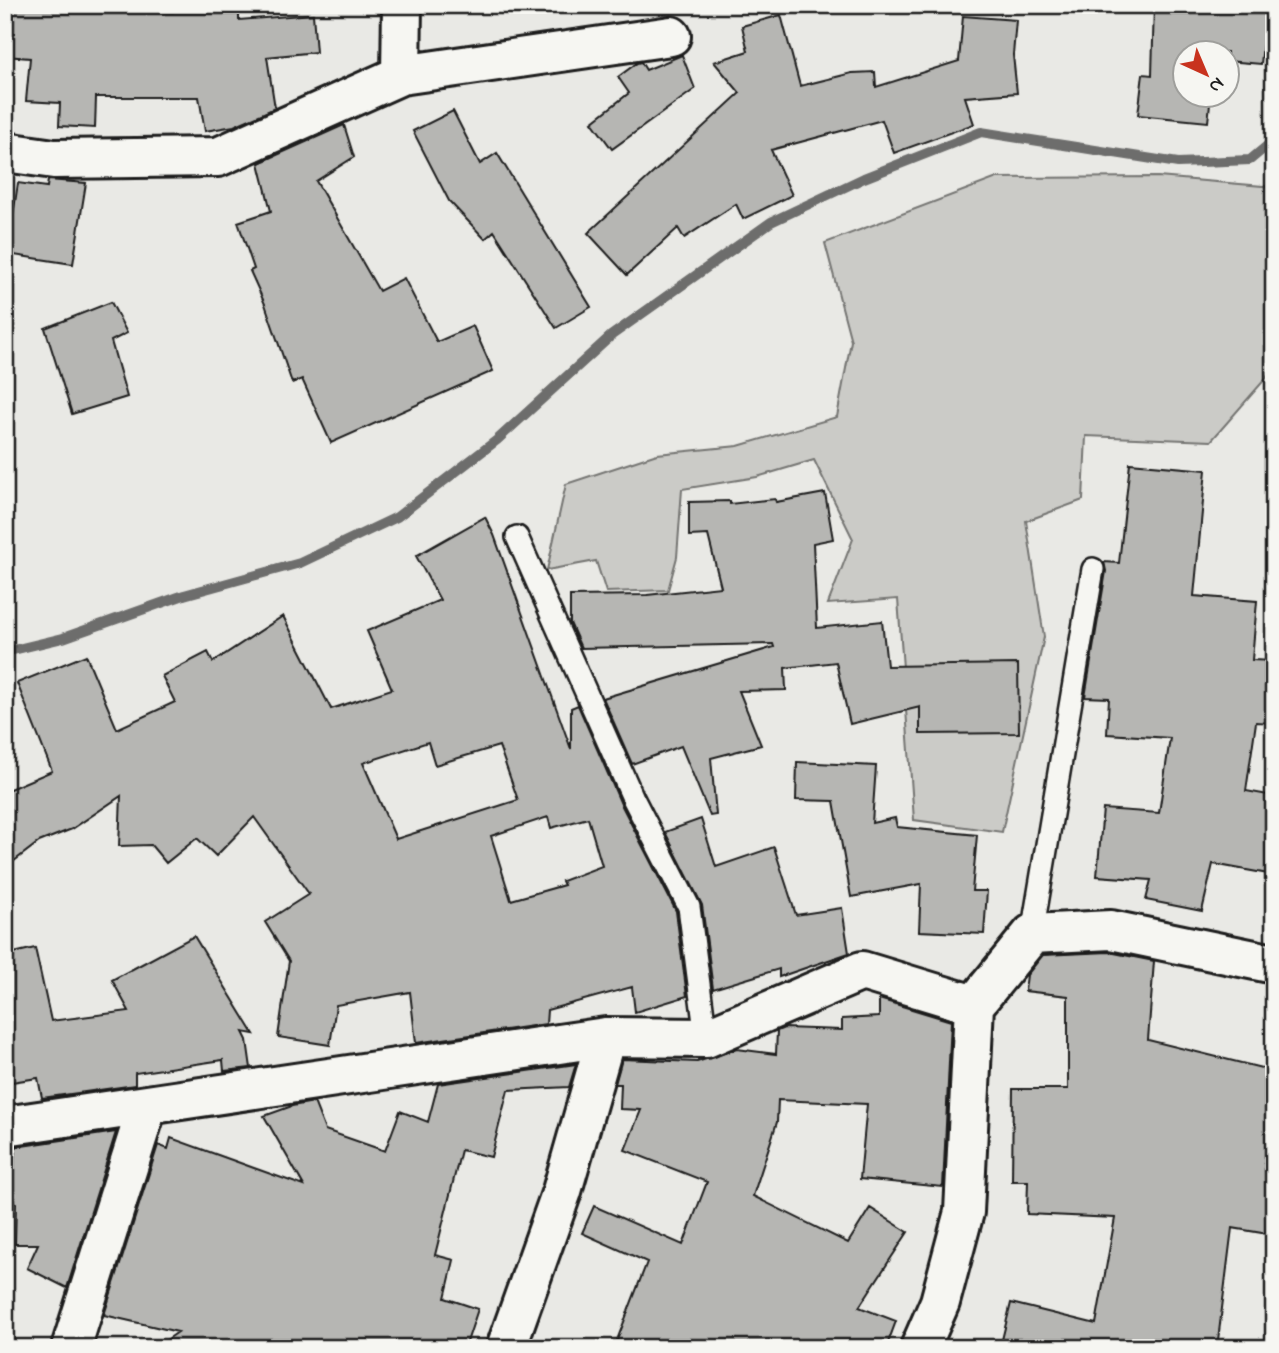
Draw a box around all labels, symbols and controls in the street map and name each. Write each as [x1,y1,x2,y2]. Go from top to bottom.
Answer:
north arrow [1170,38,1240,108]
text: N [1202,70,1230,99]

